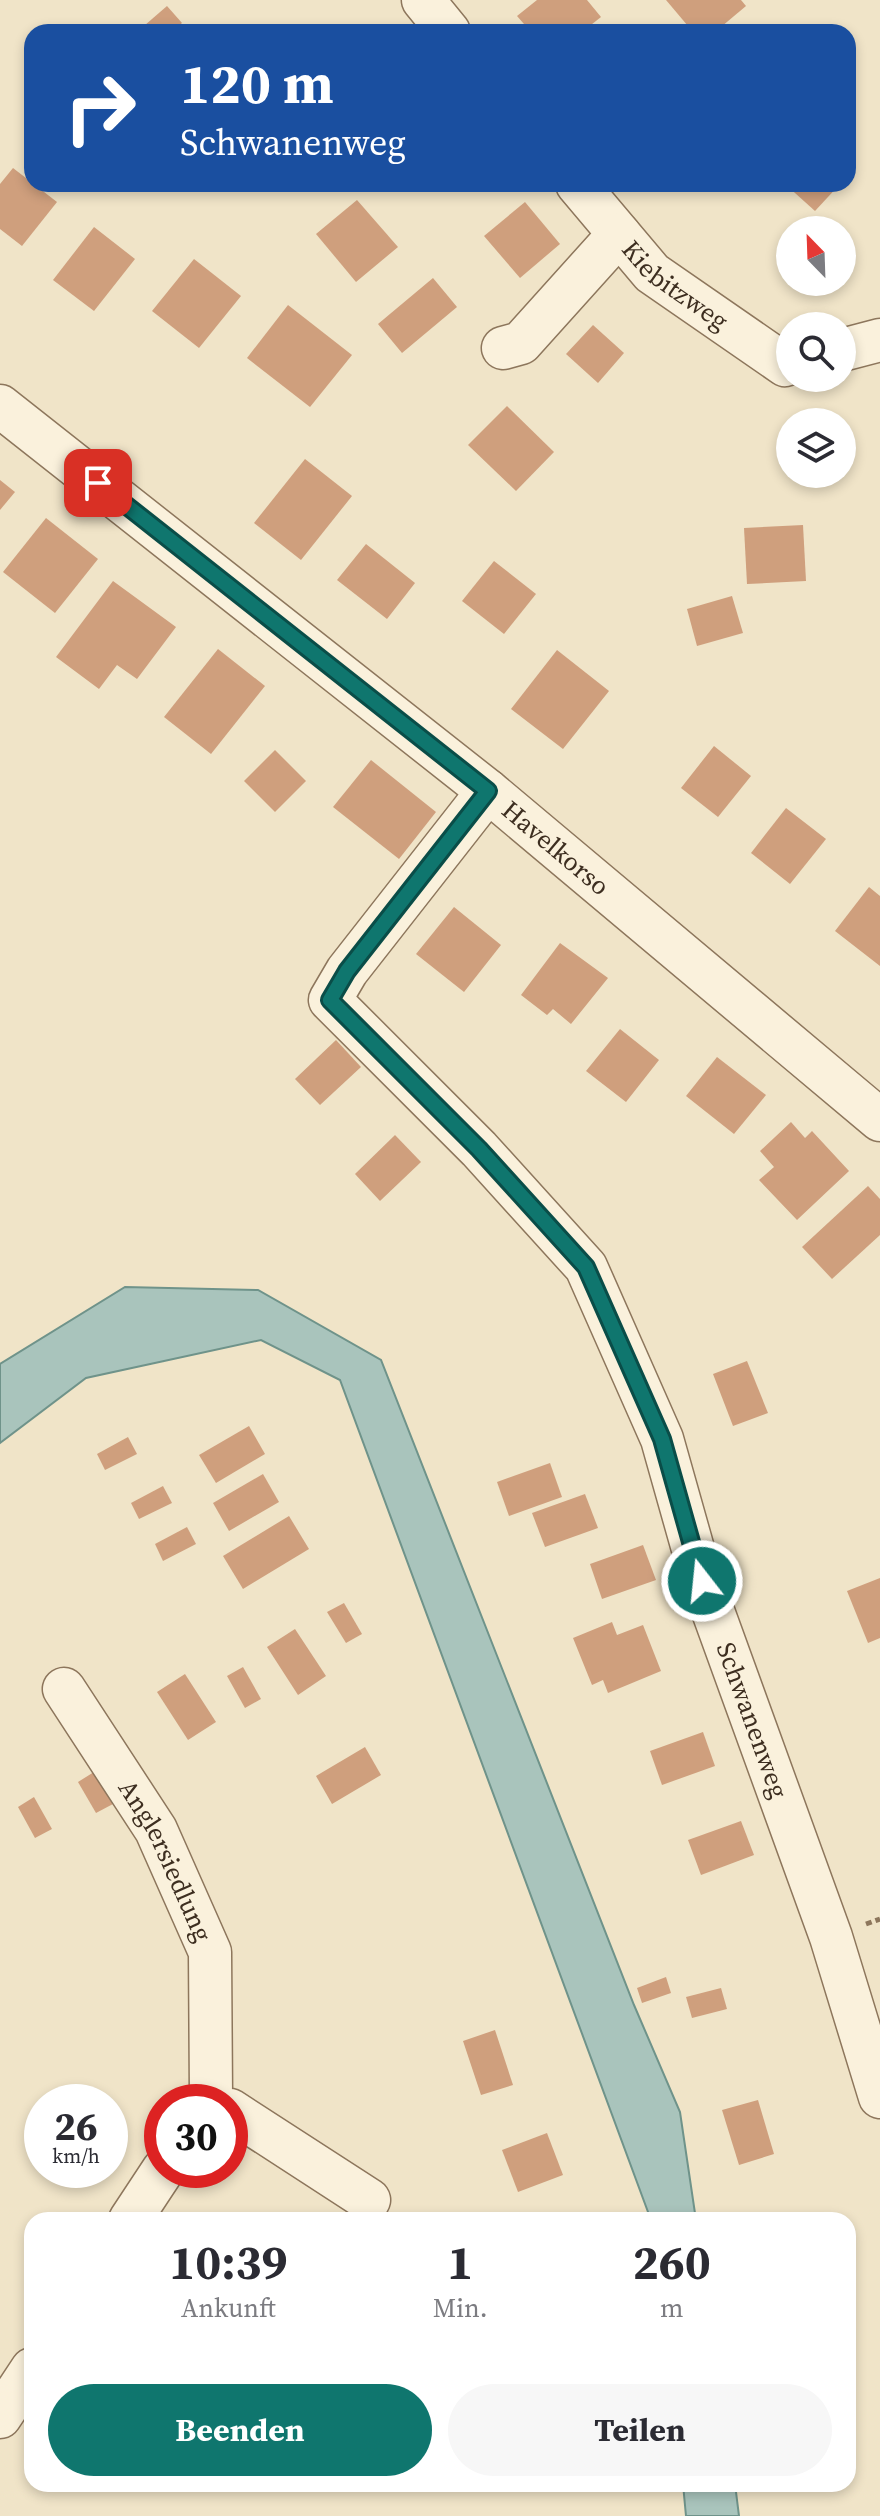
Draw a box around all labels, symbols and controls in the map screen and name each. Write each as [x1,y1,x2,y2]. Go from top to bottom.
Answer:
text: 120 m [180,45,334,122]
icon: right [48,56,152,160]
text: Schwanenweg [180,118,406,167]
north arrow [776,216,856,296]
map controls [776,216,856,488]
street label: Kiebitzweg [614,232,736,339]
button: search [776,312,856,392]
button: layers [776,408,856,488]
pin [64,449,132,517]
icon: arrive [76,461,120,505]
street label: Havelkorso [494,792,617,904]
position arrow [660,1539,744,1623]
street label: Schwanenweg [708,1637,797,1803]
street label: Anglersiedlung [110,1773,221,1947]
speed limit sign: 30 [144,2084,248,2188]
text: 26 [54,2099,98,2153]
text: km/h [52,2142,100,2170]
text: 10:39 [169,2229,288,2295]
text: 1 [447,2229,473,2295]
text: 260 [633,2229,711,2295]
text: Ankunft [181,2290,276,2326]
text: Min. [433,2290,488,2326]
text: m [660,2290,684,2326]
button: Beenden [48,2384,432,2476]
button: Teilen [448,2384,832,2476]

